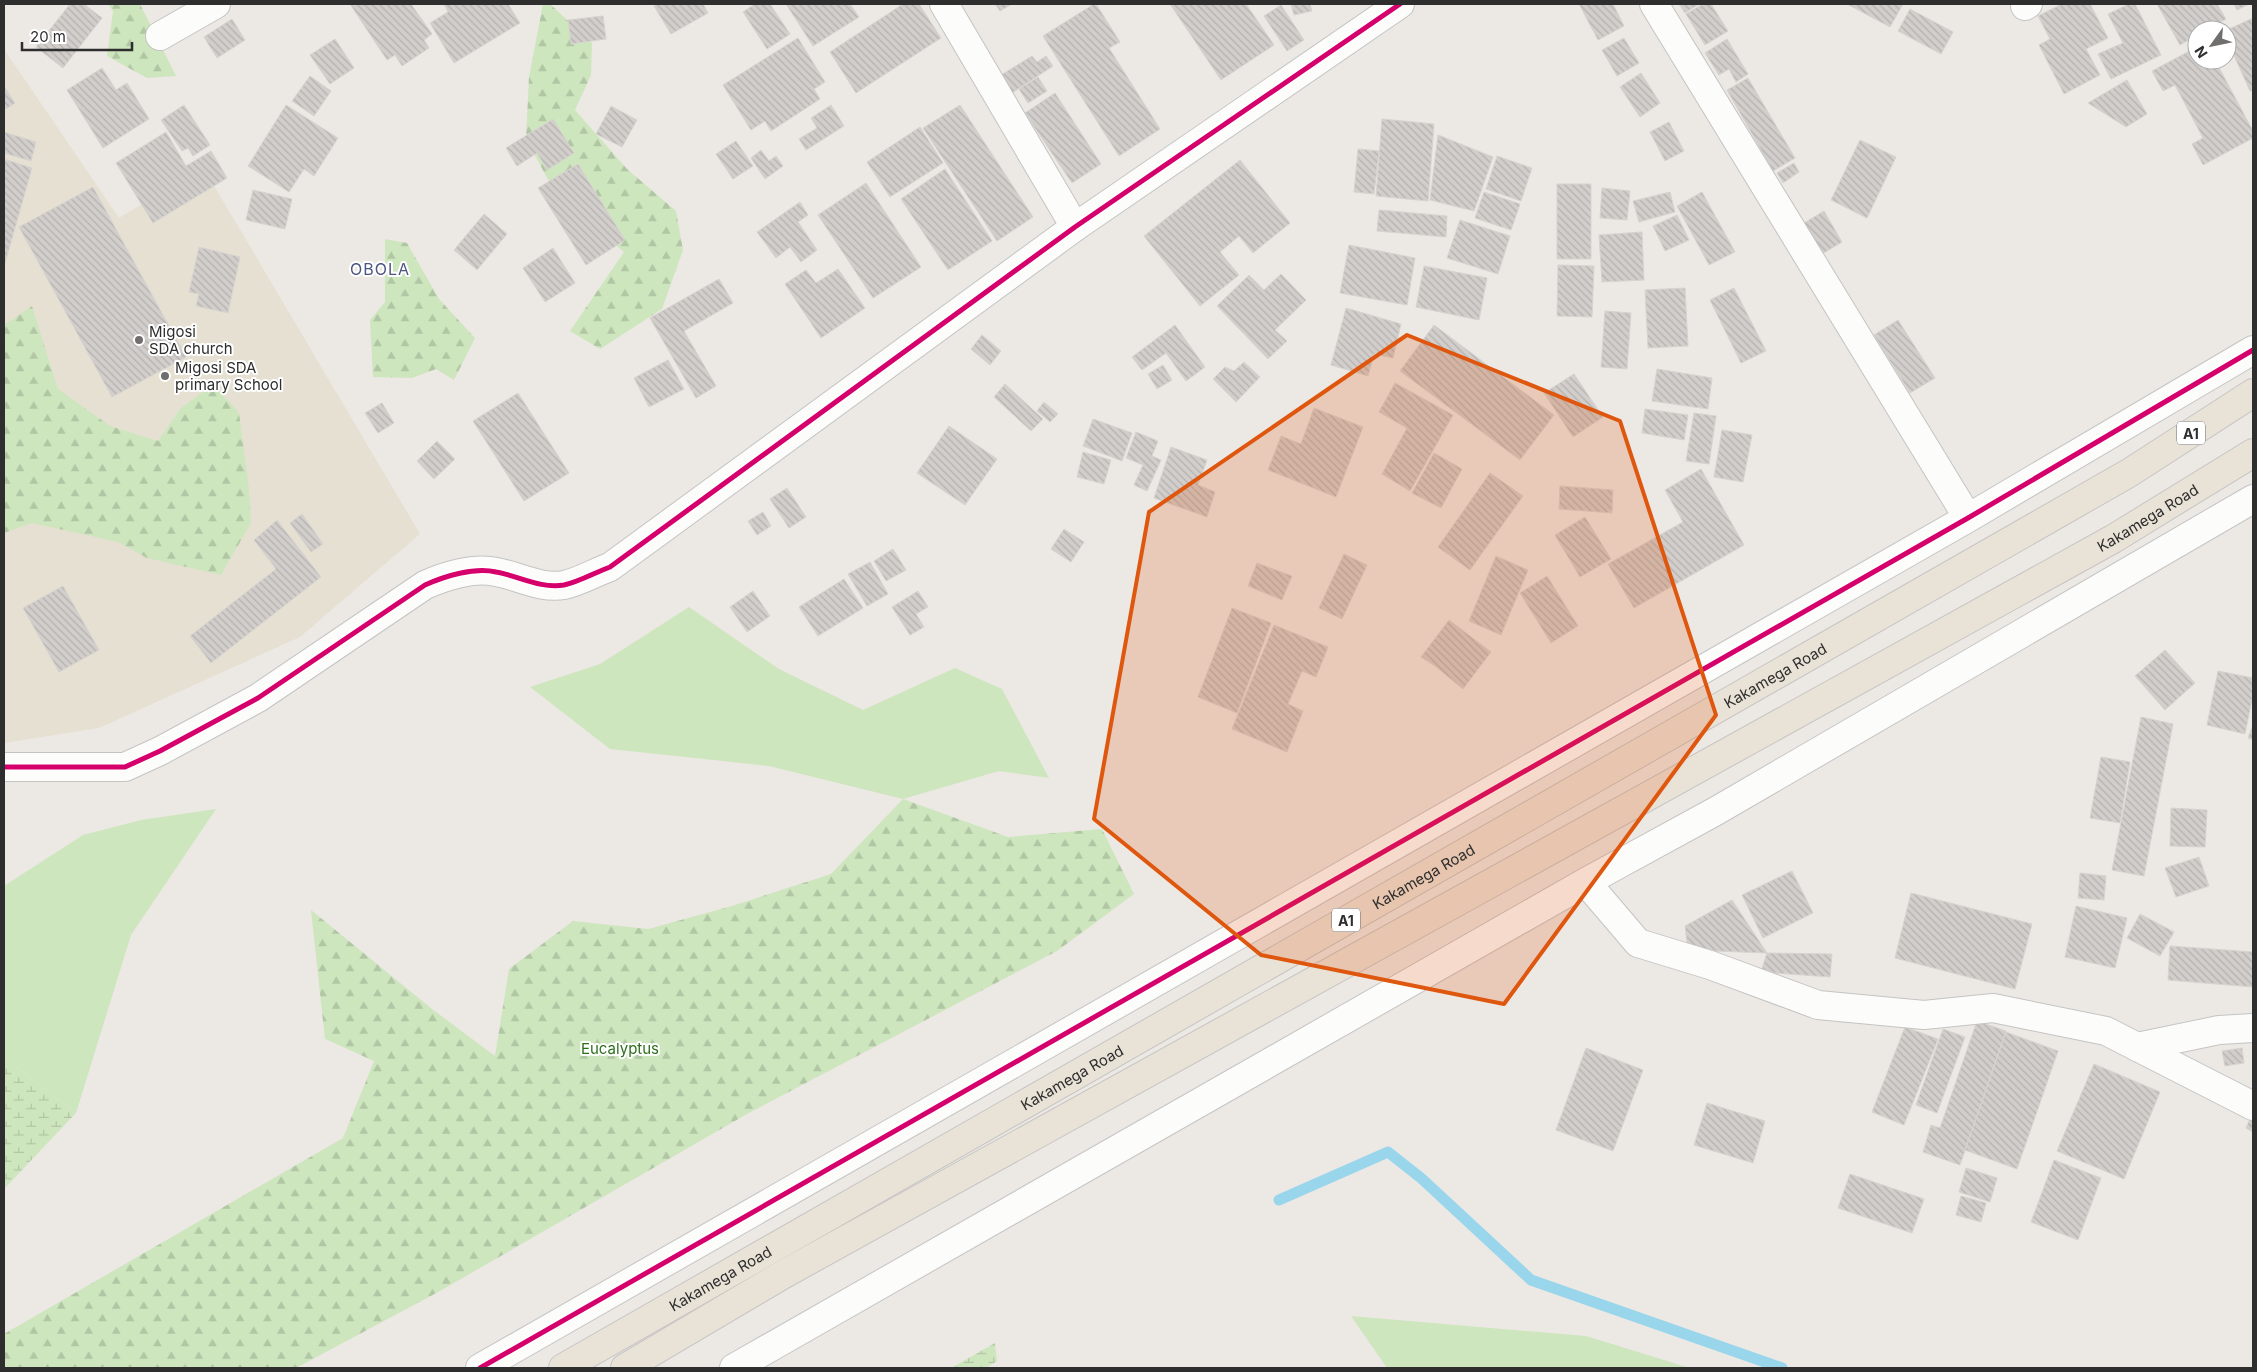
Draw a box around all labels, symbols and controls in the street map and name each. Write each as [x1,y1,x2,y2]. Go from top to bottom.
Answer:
scale bar [22,20,132,52]
north arrow [2187,20,2237,70]
text: 20 m [30,27,66,46]
text: N [2191,43,2211,61]
district label: OBOLA [350,259,410,279]
place label: Migosi SDA church [149,322,233,358]
marker: Migosi SDA church [133,334,145,346]
place label: Migosi SDA primary School [175,358,282,394]
marker: Migosi SDA primary School [159,370,171,382]
road number: A1 [2177,422,2205,444]
street label: Kakamega Road [2094,480,2202,556]
street label: Kakamega Road [1720,638,1830,712]
street label: Kakamega Road [1369,839,1478,913]
road number: A1 [1332,908,1360,932]
park label: Eucalyptus [581,1039,659,1058]
street label: Kakamega Road [1017,1040,1126,1114]
street label: Kakamega Road [665,1241,775,1315]

